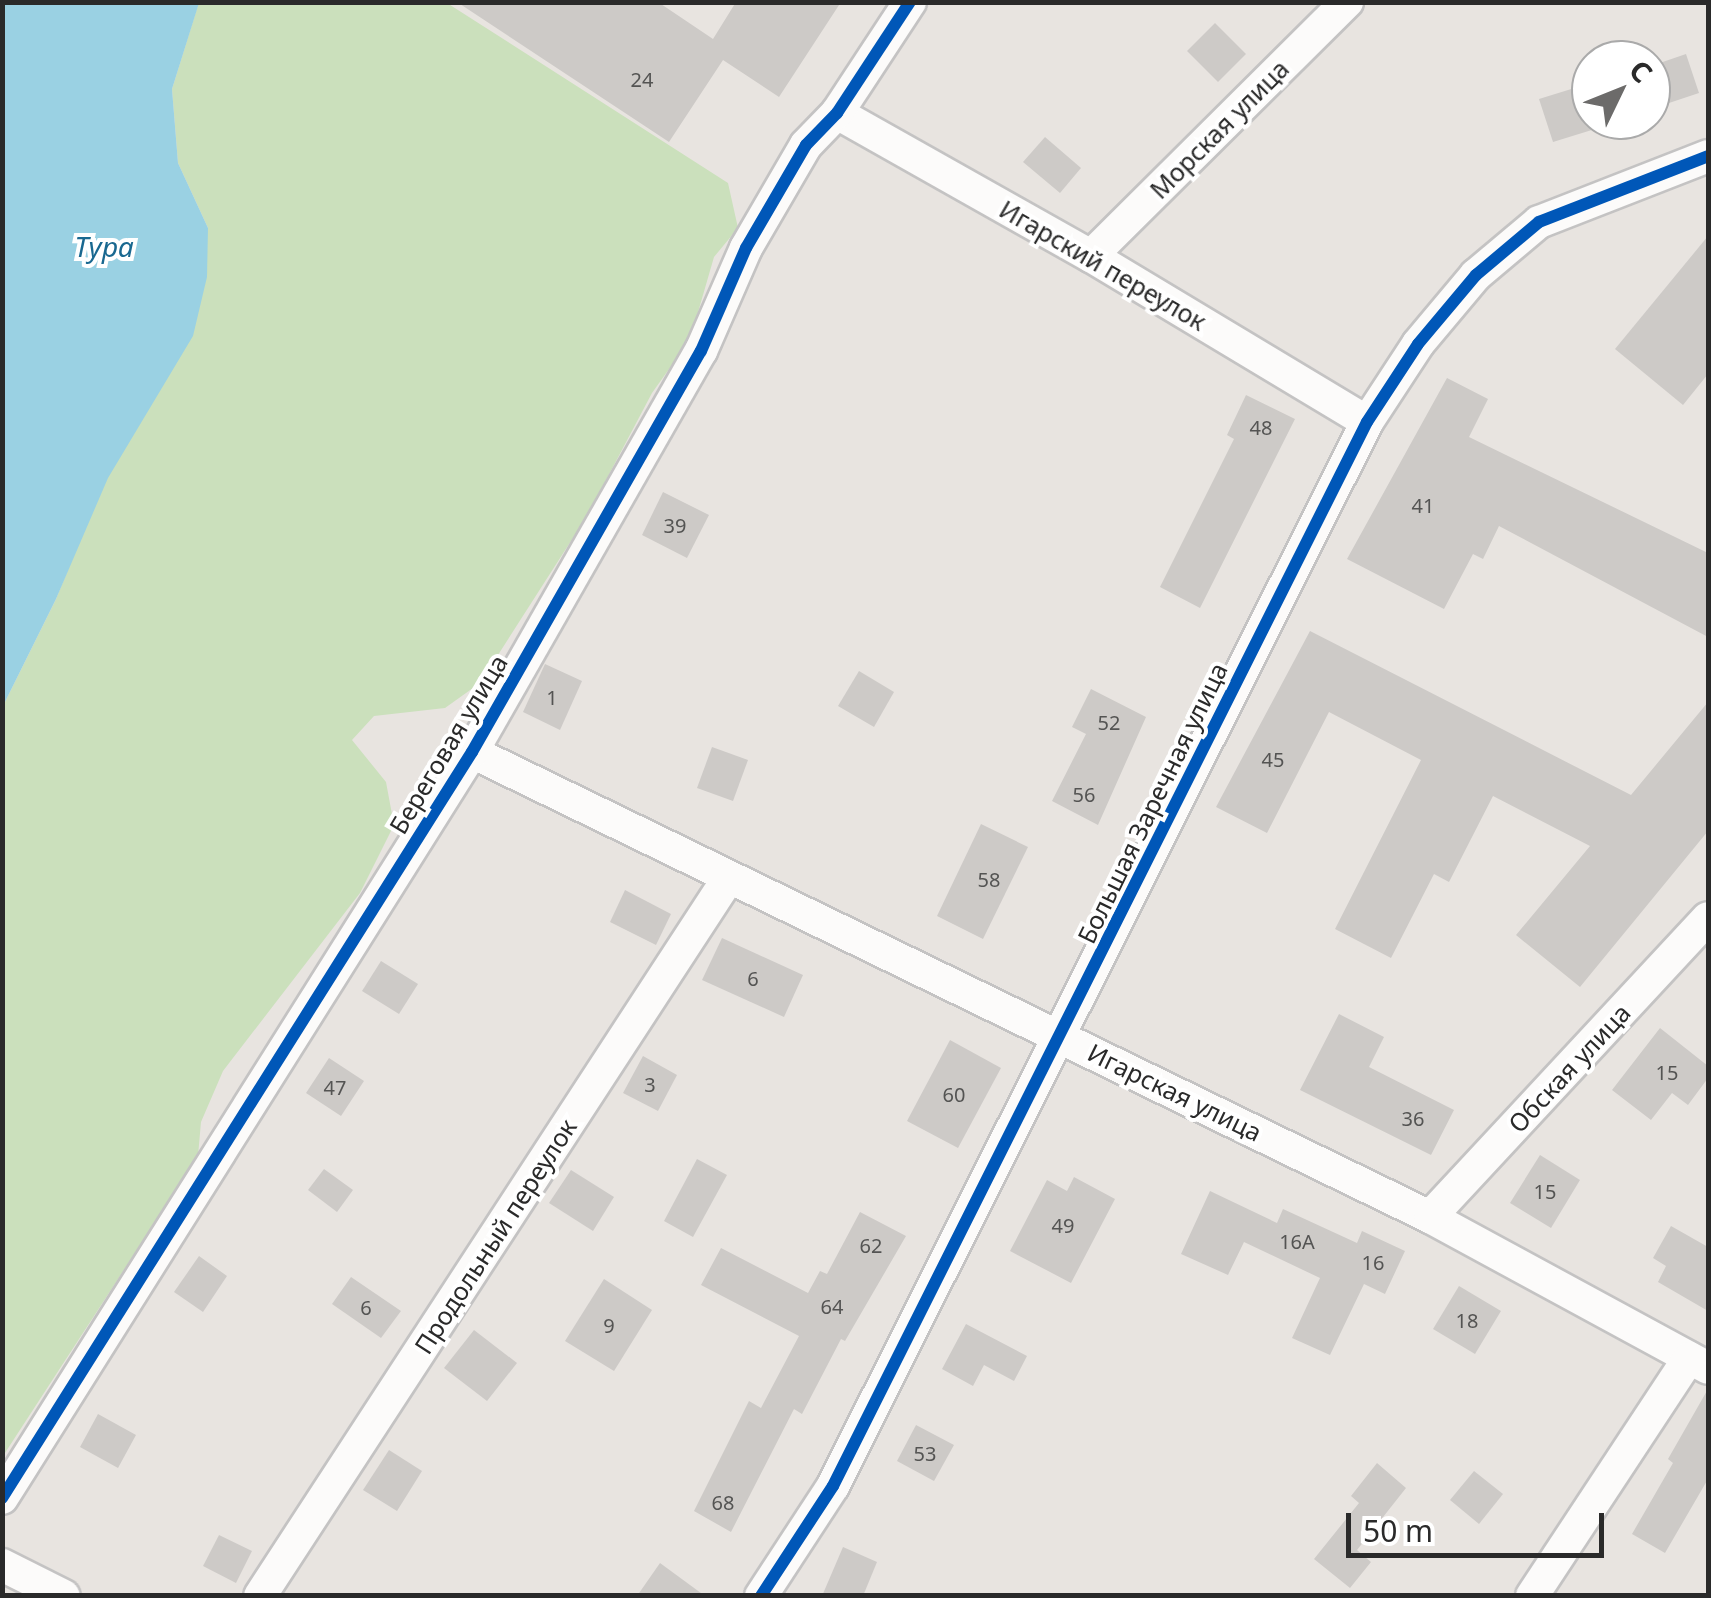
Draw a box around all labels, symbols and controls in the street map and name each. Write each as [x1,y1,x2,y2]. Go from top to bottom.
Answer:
north arrow [1571,40,1671,140]
text: С [1621,51,1662,90]
street label: Морская улица [1144,54,1294,204]
house number: 24 [631,67,653,91]
street label: Игарский переулок [994,194,1212,336]
water label: Тура [74,229,134,263]
house number: 48 [1250,415,1272,439]
house number: 41 [1412,493,1434,517]
house number: 39 [664,513,686,537]
street label: Береговая улица [383,649,513,839]
street label: Большая Заречная улица [1071,658,1233,948]
house number: 1 [546,685,558,709]
house number: 52 [1098,710,1120,734]
house number: 45 [1262,747,1284,771]
house number: 56 [1073,782,1095,806]
house number: 58 [978,867,1000,891]
house number: 6 [747,966,759,990]
street label: Обская улица [1502,998,1636,1138]
street label: Игарская улица [1083,1037,1267,1147]
house number: 15 [1656,1060,1678,1084]
house number: 3 [644,1072,656,1096]
house number: 47 [324,1075,346,1099]
house number: 60 [943,1082,965,1106]
house number: 36 [1402,1106,1424,1130]
street label: Продольный переулок [408,1113,582,1359]
house number: 15 [1534,1179,1556,1203]
house number: 49 [1052,1213,1074,1237]
house number: 16А [1279,1229,1315,1253]
house number: 62 [860,1233,882,1257]
house number: 16 [1362,1250,1384,1274]
house number: 64 [821,1294,843,1318]
house number: 6 [360,1295,372,1319]
house number: 18 [1456,1308,1478,1332]
house number: 9 [603,1313,615,1337]
house number: 53 [914,1441,936,1465]
house number: 68 [712,1490,734,1514]
scale bar [1351,1493,1608,1555]
text: 50 m [1363,1510,1433,1551]

